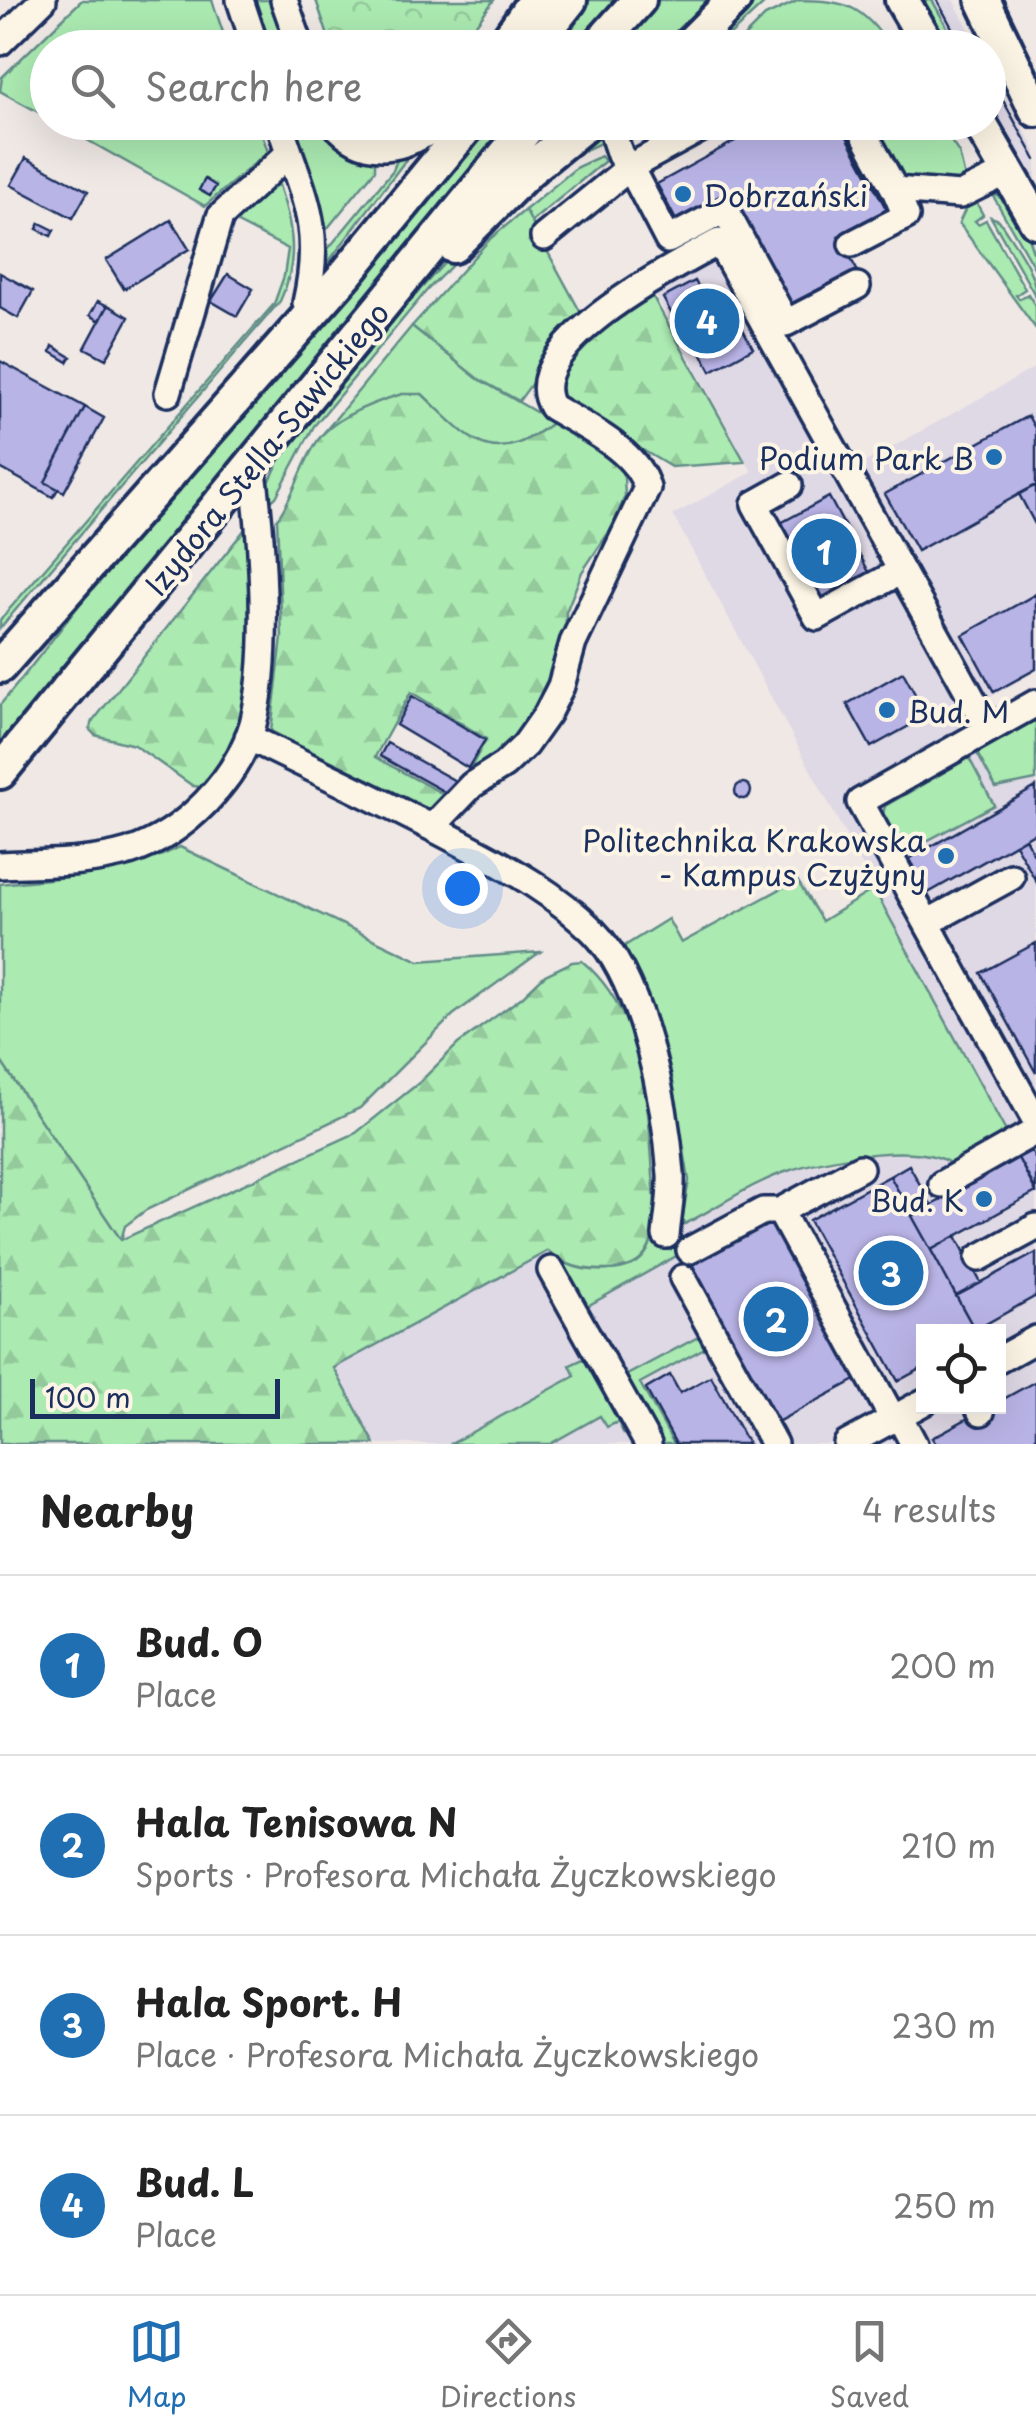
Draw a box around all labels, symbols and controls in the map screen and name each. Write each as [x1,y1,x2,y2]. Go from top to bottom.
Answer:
search box [30,30,1006,140]
text: Search here [145,57,362,114]
icon: search [65,58,120,113]
place label: Dobrzański [703,172,868,217]
marker: Dobrzański [672,183,694,205]
pin: 4 [674,284,740,358]
street label: Izydora Stella-Sawickiego [133,291,399,605]
place label: Podium Park B [758,435,974,480]
marker: Podium Park B [983,446,1005,468]
pin: 1 [792,514,856,588]
place label: Bud. M [907,688,1009,733]
marker: Bud. M [876,699,898,721]
place label: Politechnika Krakowska - Kampus Czyżyny [582,817,927,896]
marker: Politechnika Krakowska - Kampus Czyżyny [935,845,957,867]
your location [437,863,488,914]
place label: Bud. K [869,1177,964,1222]
marker: Bud. K [973,1188,995,1210]
pin: 3 [858,1236,924,1310]
pin: 2 [744,1282,808,1356]
map controls [916,1324,1006,1414]
button: locate [916,1324,1006,1414]
scale bar [30,1374,280,1418]
text: 100 m [45,1375,131,1418]
text: Nearby [40,1478,194,1541]
text: 4 results [862,1485,996,1533]
text: Bud. O [135,1613,263,1670]
text: 1 [65,1641,80,1689]
text: 200 m [889,1641,996,1689]
text: Place [135,1670,217,1718]
text: Hala Tenisowa N [135,1793,457,1850]
text: 2 [61,1821,84,1869]
text: 210 m [901,1821,996,1869]
text: Sports · Profesora Michała Życzkowskiego [135,1850,777,1898]
text: Hala Sport. H [135,1973,402,2030]
text: 3 [62,2001,83,2049]
text: 230 m [891,2001,996,2049]
text: Place · Profesora Michała Życzkowskiego [135,2030,759,2078]
text: Bud. L [135,2153,254,2210]
text: 4 [62,2181,83,2229]
text: 250 m [893,2181,996,2229]
text: Place [135,2210,217,2258]
tab: Map [127,2314,187,2417]
tab: Directions [440,2314,576,2417]
tab: Saved [830,2314,909,2417]

